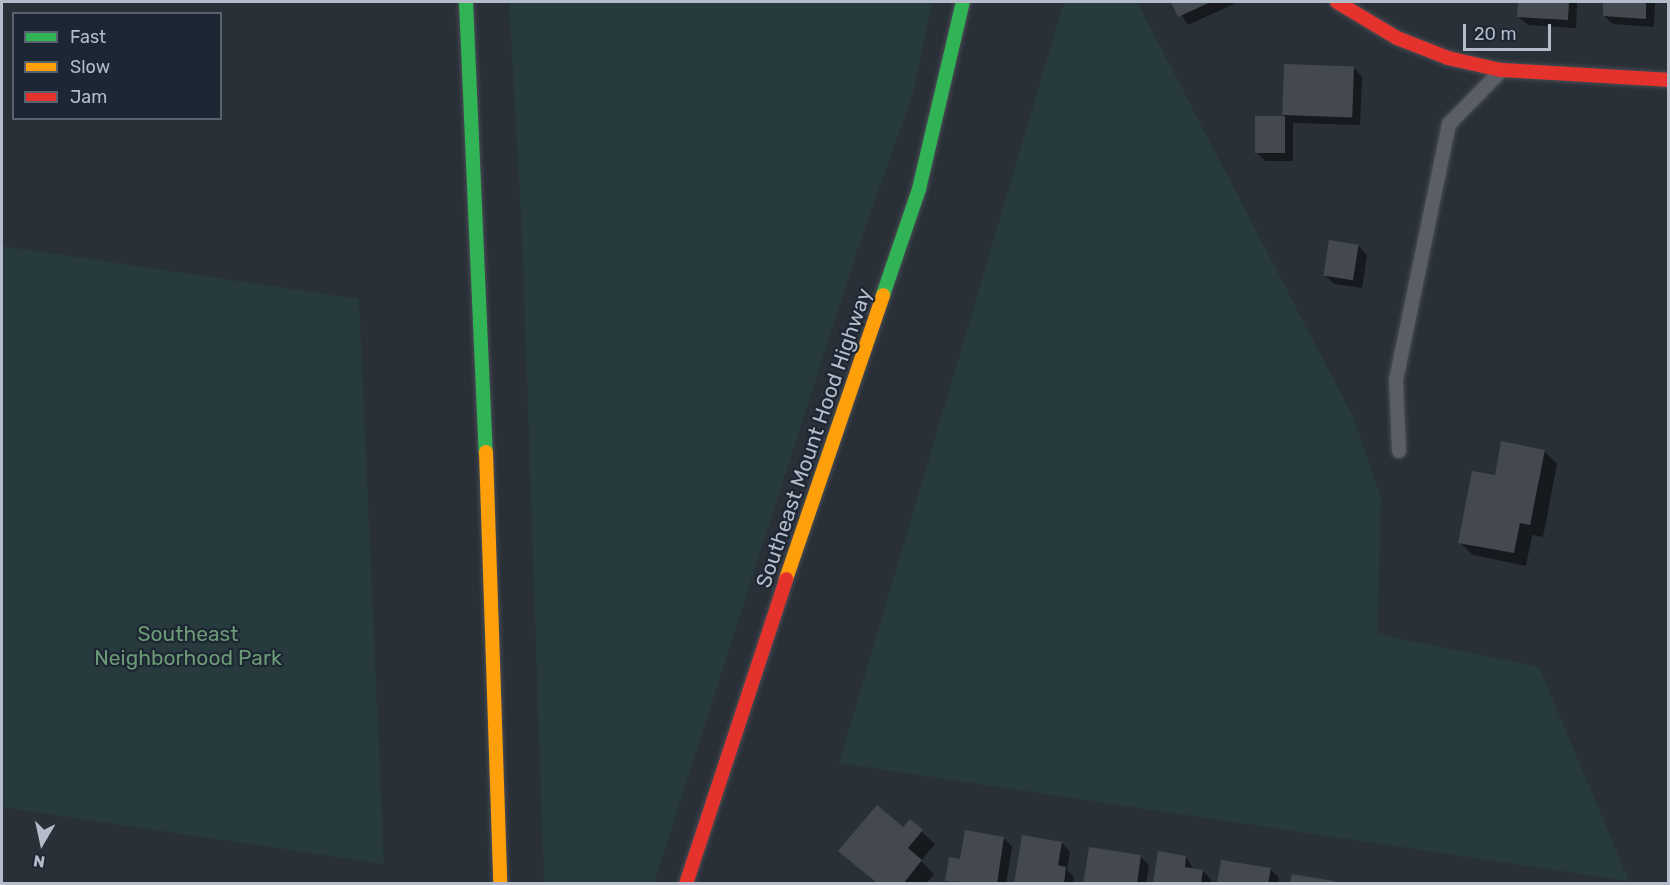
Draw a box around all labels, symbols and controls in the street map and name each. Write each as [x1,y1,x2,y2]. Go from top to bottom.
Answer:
legend [12,12,222,120]
scale bar [1466,12,1554,50]
text: 20 m [1474,23,1516,45]
text: Fast [70,26,106,48]
text: Slow [70,56,110,78]
text: Jam [70,86,107,108]
street label: Southeast Mount Hood Highway [751,285,877,591]
park label: Southeast Neighborhood Park [94,621,282,671]
north arrow [12,813,72,873]
text: N [32,851,46,872]

